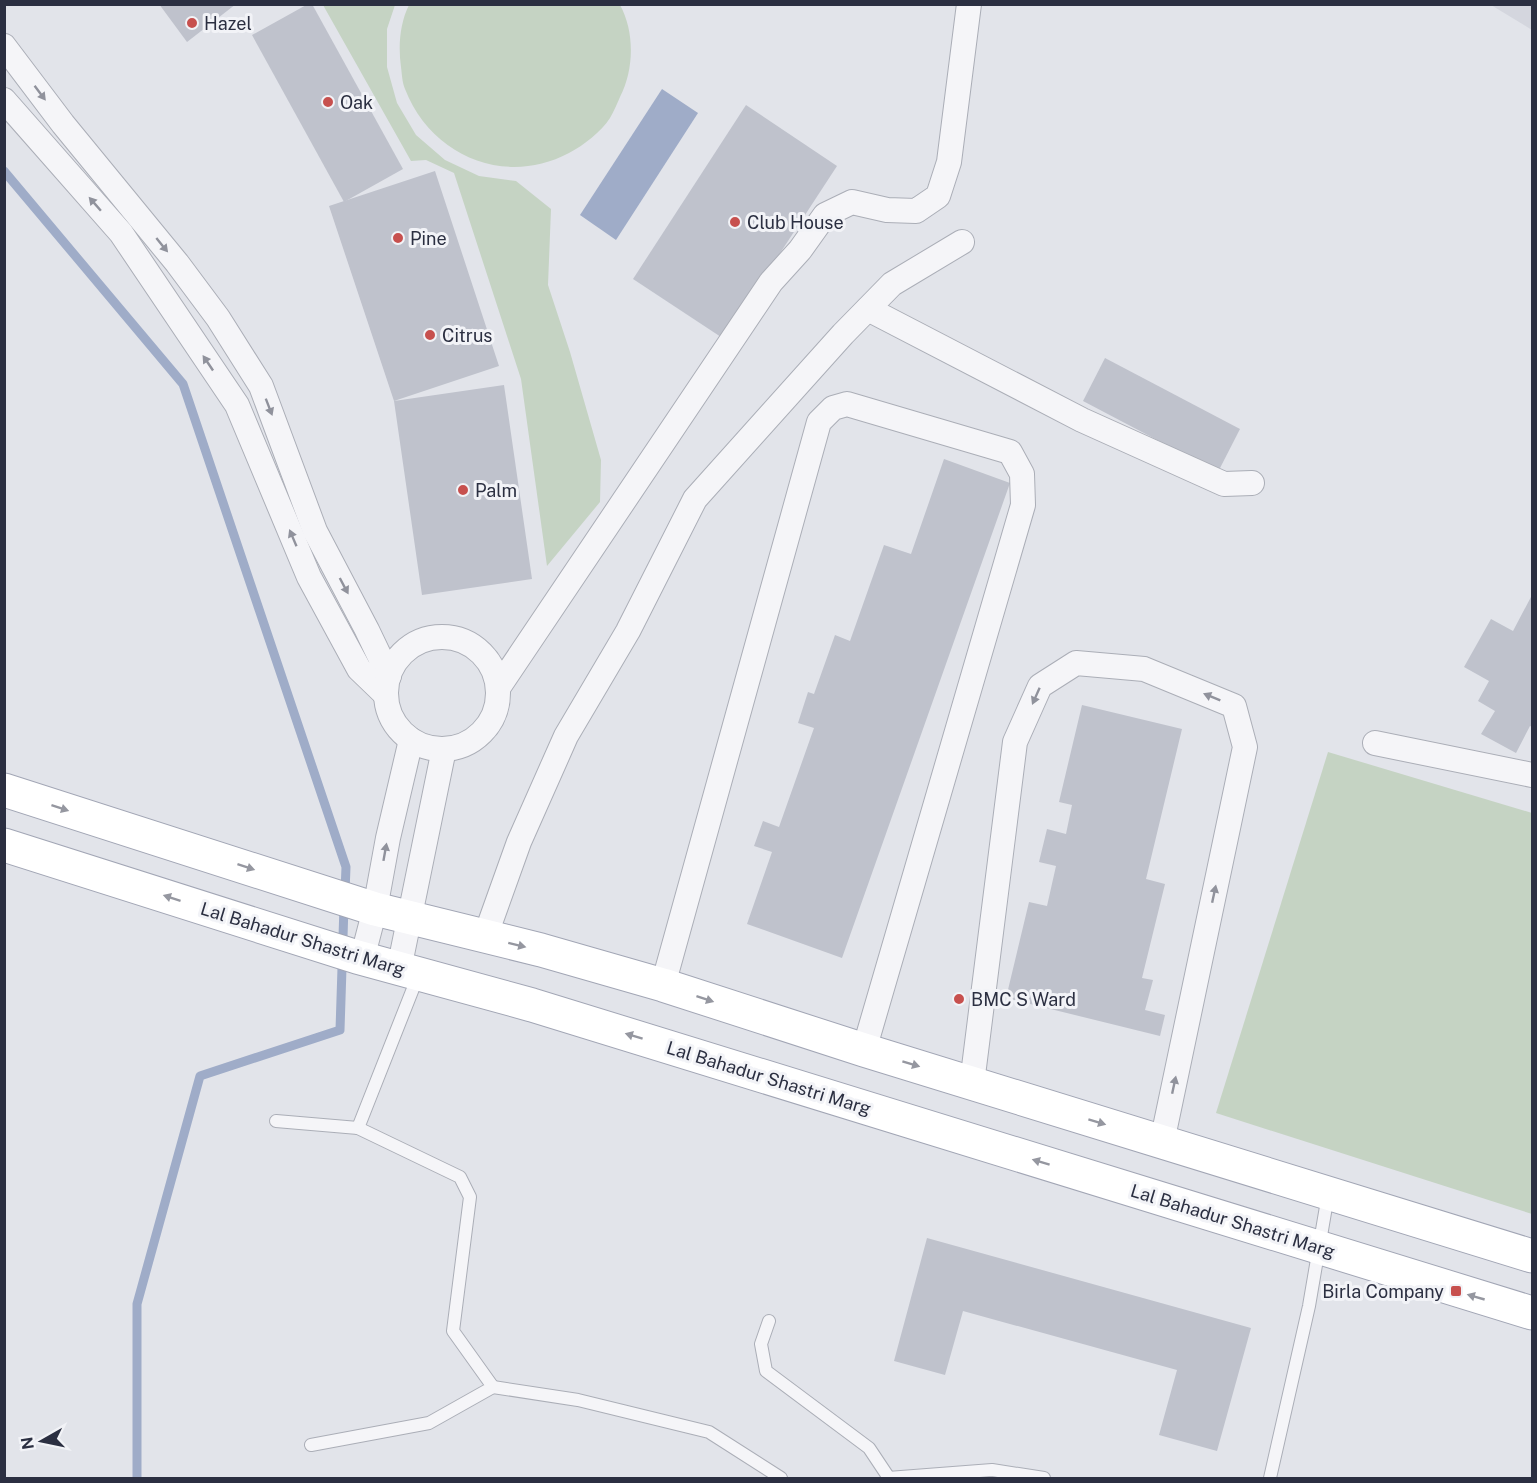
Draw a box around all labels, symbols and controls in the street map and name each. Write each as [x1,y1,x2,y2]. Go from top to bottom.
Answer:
place label: Hazel [204,13,252,34]
marker: Hazel [185,16,199,30]
one-way arrow [33,85,46,101]
place label: Oak [340,92,373,113]
marker: Oak [321,95,335,109]
one-way arrow [89,197,102,212]
place label: Club House [747,212,844,233]
marker: Club House [728,215,742,229]
place label: Pine [410,228,447,249]
marker: Pine [391,231,405,245]
one-way arrow [155,237,168,252]
place label: Citrus [442,325,492,346]
marker: Citrus [423,328,437,342]
one-way arrow [202,355,214,371]
one-way arrow [265,398,274,416]
place label: Palm [475,480,517,501]
marker: Palm [456,483,470,497]
one-way arrow [288,528,298,546]
one-way arrow [339,578,349,595]
one-way arrow [1031,687,1041,705]
one-way arrow [1203,692,1221,702]
one-way arrow [51,804,69,813]
one-way arrow [381,842,390,861]
one-way arrow [237,863,255,873]
one-way arrow [1210,884,1219,903]
one-way arrow [163,893,181,902]
street label: Lal Bahadur Shastri Marg [198,898,408,980]
one-way arrow [508,940,527,950]
place label: BMC S Ward [971,989,1076,1010]
marker: BMC S Ward [952,992,966,1006]
one-way arrow [696,994,714,1004]
one-way arrow [625,1031,643,1041]
street label: Lal Bahadur Shastri Marg [664,1037,874,1119]
one-way arrow [902,1060,920,1069]
one-way arrow [1170,1075,1179,1094]
one-way arrow [1088,1118,1106,1127]
one-way arrow [1032,1157,1050,1166]
street label: Lal Bahadur Shastri Marg [1128,1180,1338,1262]
place label: Birla Company [1322,1281,1444,1302]
marker: Birla Company [1449,1284,1463,1298]
one-way arrow [1467,1292,1485,1301]
north arrow [12,1411,72,1471]
text: N [17,1436,38,1451]

